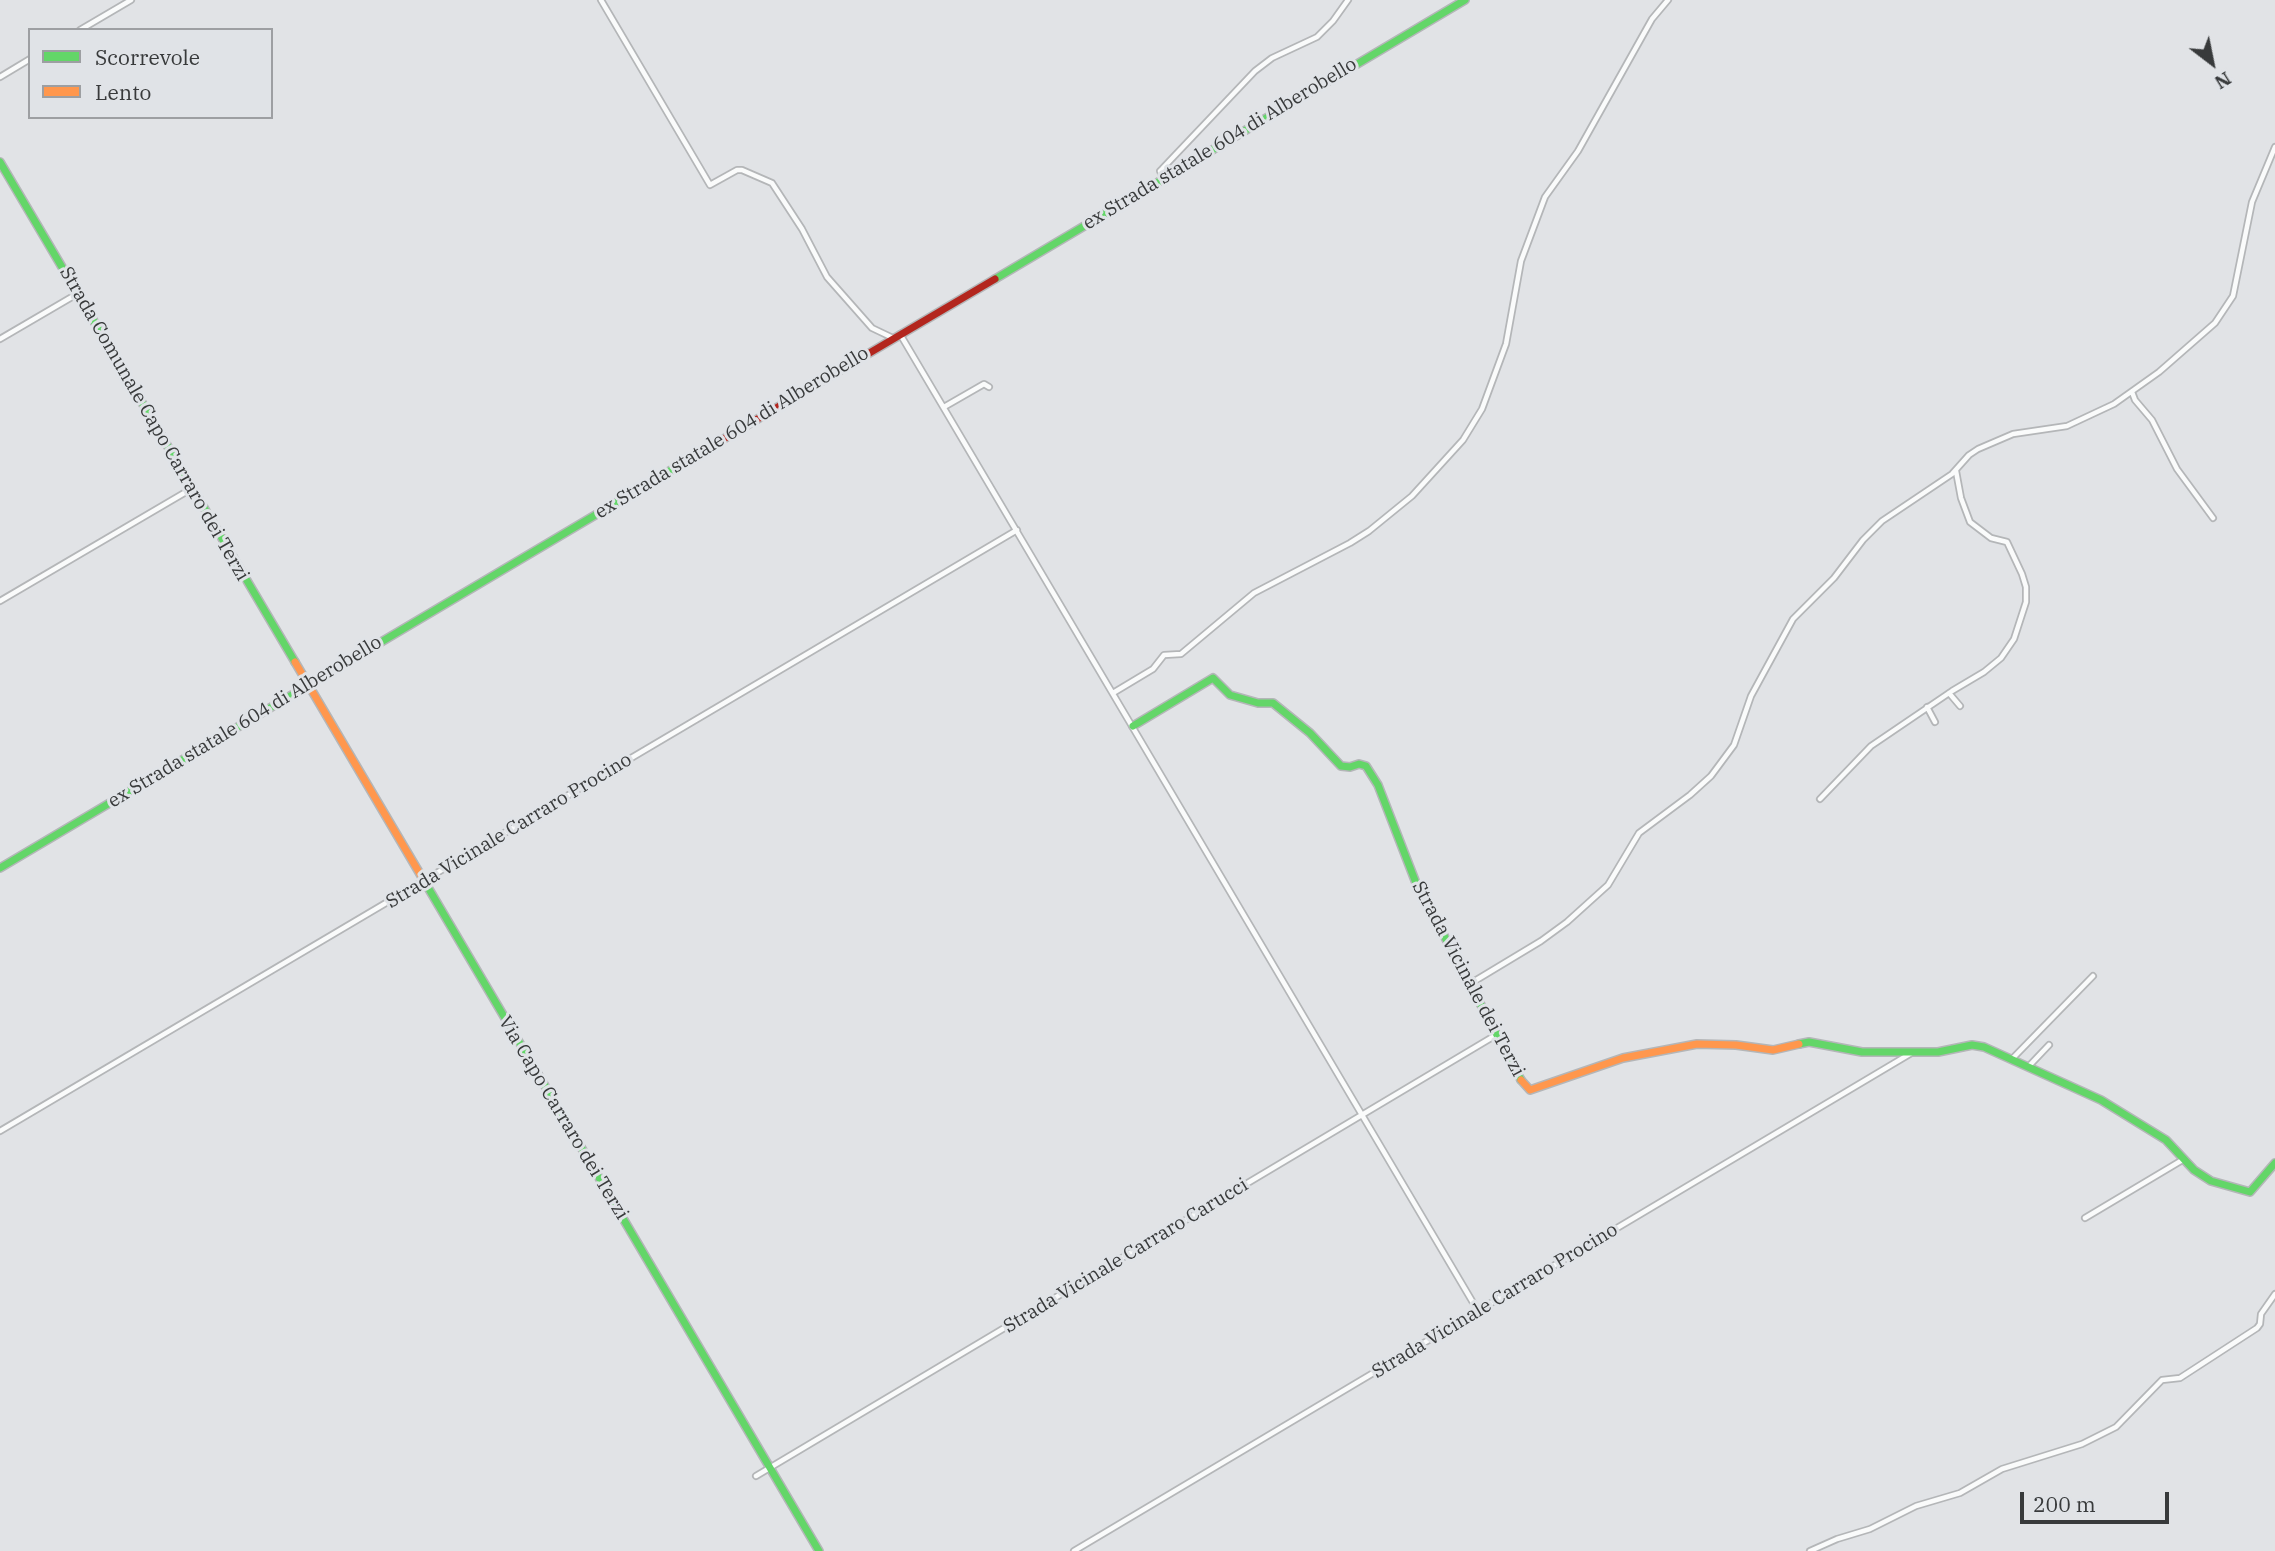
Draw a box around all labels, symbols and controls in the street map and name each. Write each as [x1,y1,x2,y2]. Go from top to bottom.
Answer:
legend [28,28,273,119]
north arrow [2177,28,2247,98]
text: Scorrevole [95,43,200,71]
street label: ex Strada statale 604 di Alberobello [1079,53,1361,235]
text: N [2210,67,2236,95]
text: Lento [95,78,151,106]
street label: Strada Comunale Capo Carraro dei Terzi [54,263,254,585]
street label: ex Strada statale 604 di Alberobello [591,342,873,524]
street label: ex Strada statale 604 di Alberobello [104,631,386,813]
street label: Strada Vicinale Carraro Procino [382,748,636,914]
street label: Strada Vicinale dei Terzi [1407,878,1529,1080]
street label: Via Capo Carraro dei Terzi [493,1012,633,1224]
street label: Strada Vicinale Carraro Carucci [999,1174,1253,1338]
street label: Strada Vicinale Carraro Procino [1368,1218,1622,1384]
scale bar [2023,1478,2172,1522]
text: 200 m [2033,1490,2096,1518]

